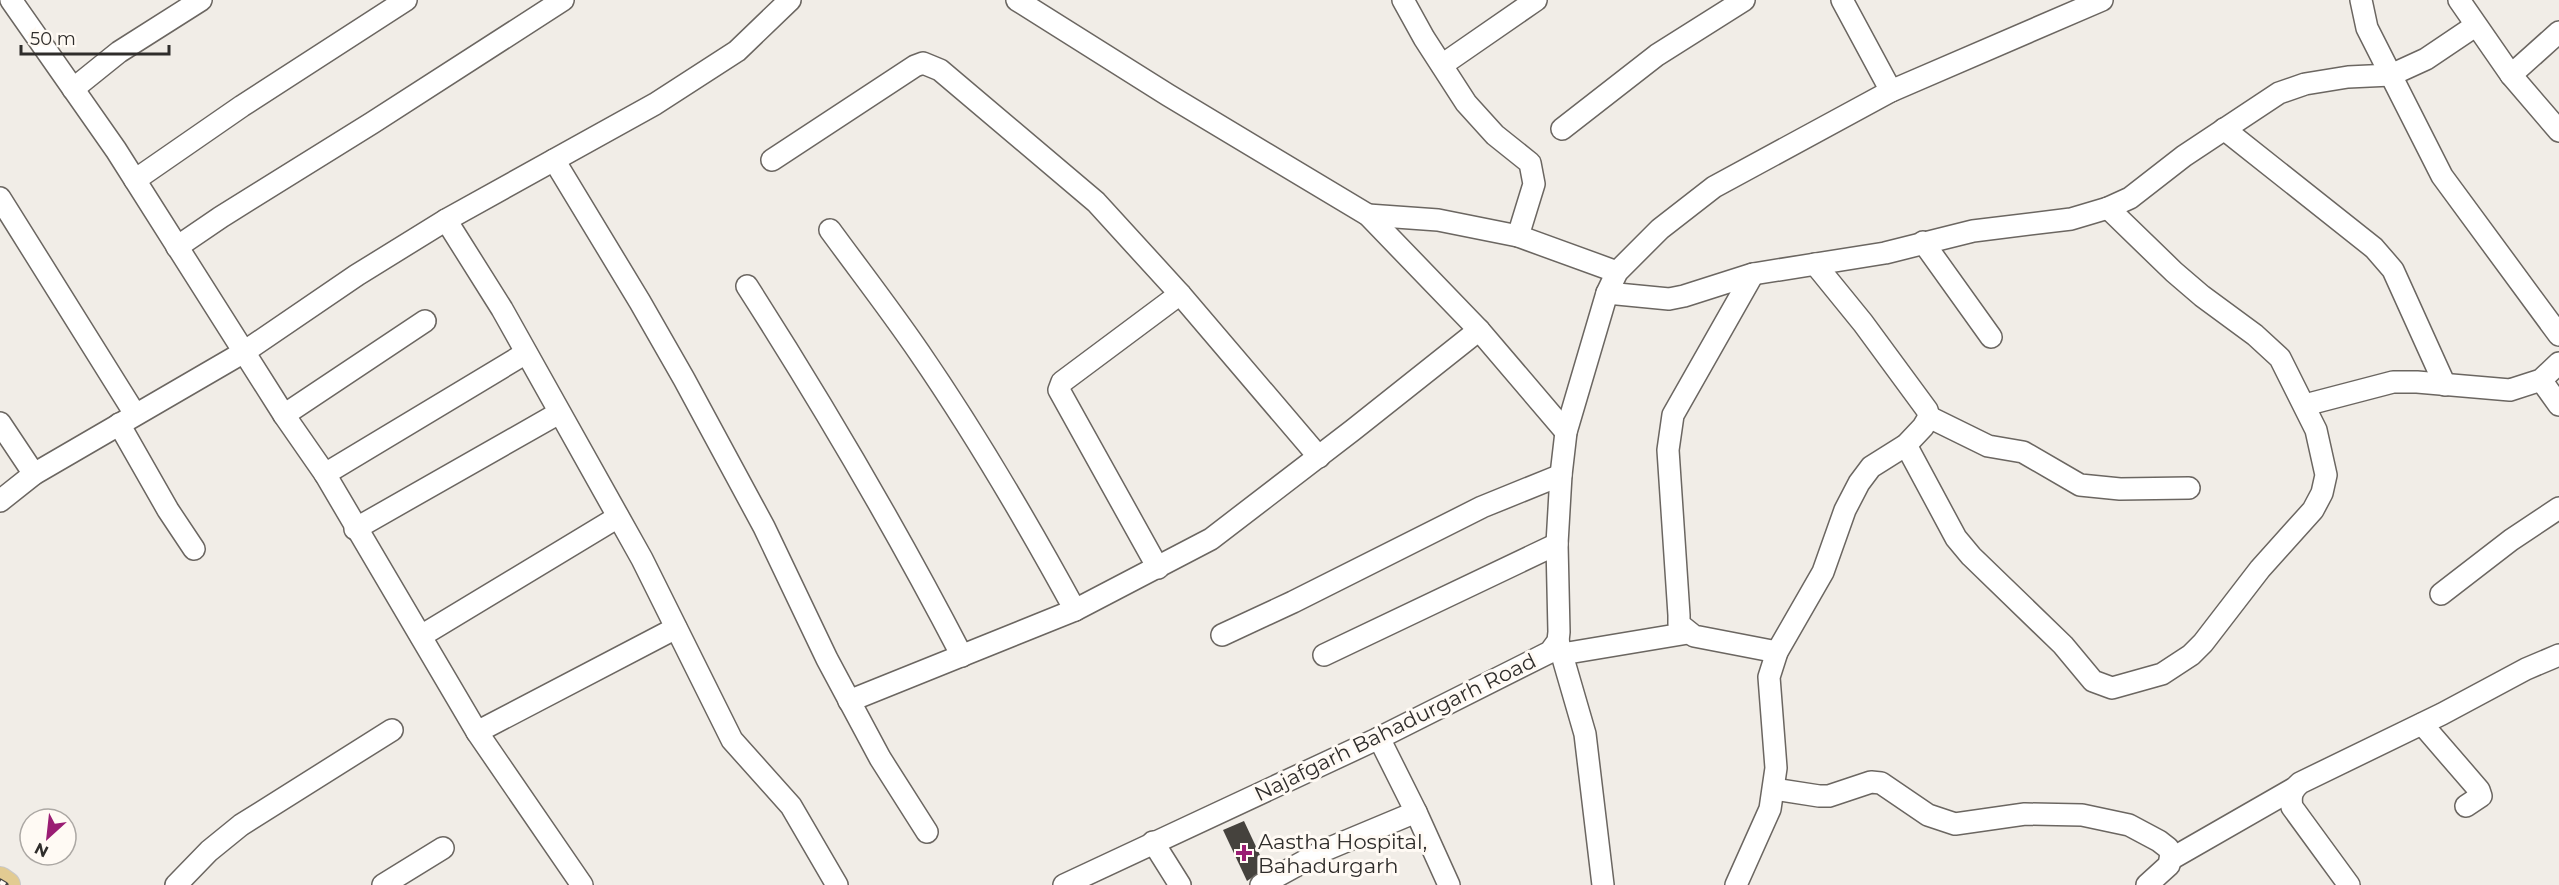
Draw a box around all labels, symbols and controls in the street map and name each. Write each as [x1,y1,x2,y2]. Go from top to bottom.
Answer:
scale bar [21,18,170,56]
text: 50 m [30,28,76,50]
street label: Najafgarh Bahadurgarh Road [1250,648,1540,806]
north arrow [18,807,78,867]
place label: Aastha Hospital, Bahadurgarh [1258,829,1427,878]
text: N [31,839,51,861]
marker: Aastha Hospital, Bahadurgarh [1235,844,1253,862]

